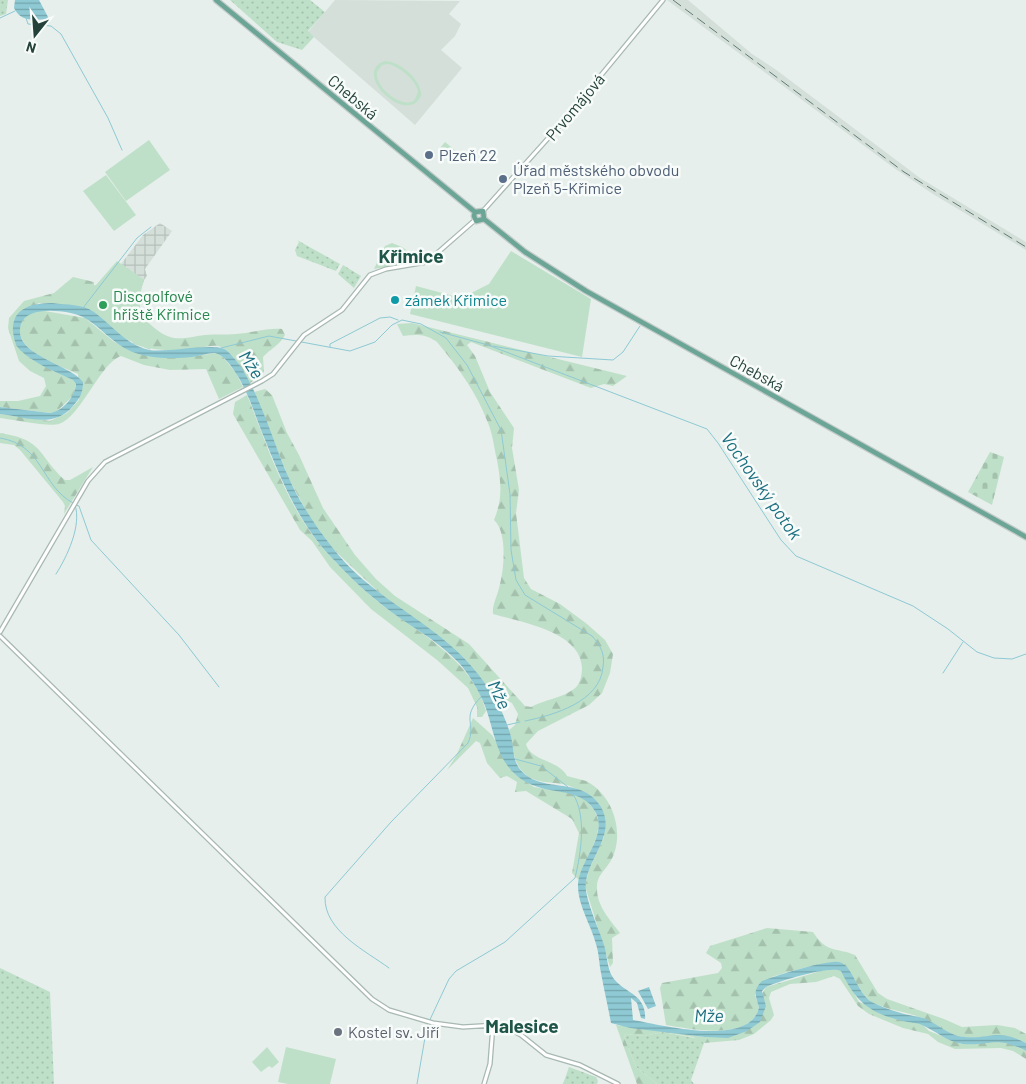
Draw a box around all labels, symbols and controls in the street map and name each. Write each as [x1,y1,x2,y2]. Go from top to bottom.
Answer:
north arrow [10,10,60,60]
text: N [24,38,38,57]
street label: Chebská [325,70,382,123]
street label: Prvomájová [541,70,608,144]
place label: Plzeň 22 [439,145,497,164]
marker: Plzeň 22 [423,149,435,161]
place label: Úřad městského obvodu Plzeň 5-Křimice [513,160,679,197]
marker: Úřad městského obvodu Plzeň 5-Křimice [497,173,509,185]
district label: Křimice [378,244,444,267]
place label: Discgolfové hřiště Křimice [113,286,210,323]
place label: zámek Křimice [405,290,507,309]
marker: zámek Křimice [389,294,401,306]
marker: Discgolfové hřiště Křimice [97,299,109,311]
water label: Mže [235,346,269,383]
street label: Chebská [727,350,788,395]
water label: Vochovský potok [717,427,807,544]
water label: Mže [484,676,516,713]
water label: Mže [694,1004,724,1026]
district label: Malesice [485,1014,559,1037]
place label: Kostel sv. Jiří [348,1022,440,1041]
marker: Kostel sv. Jiří [332,1026,344,1038]

